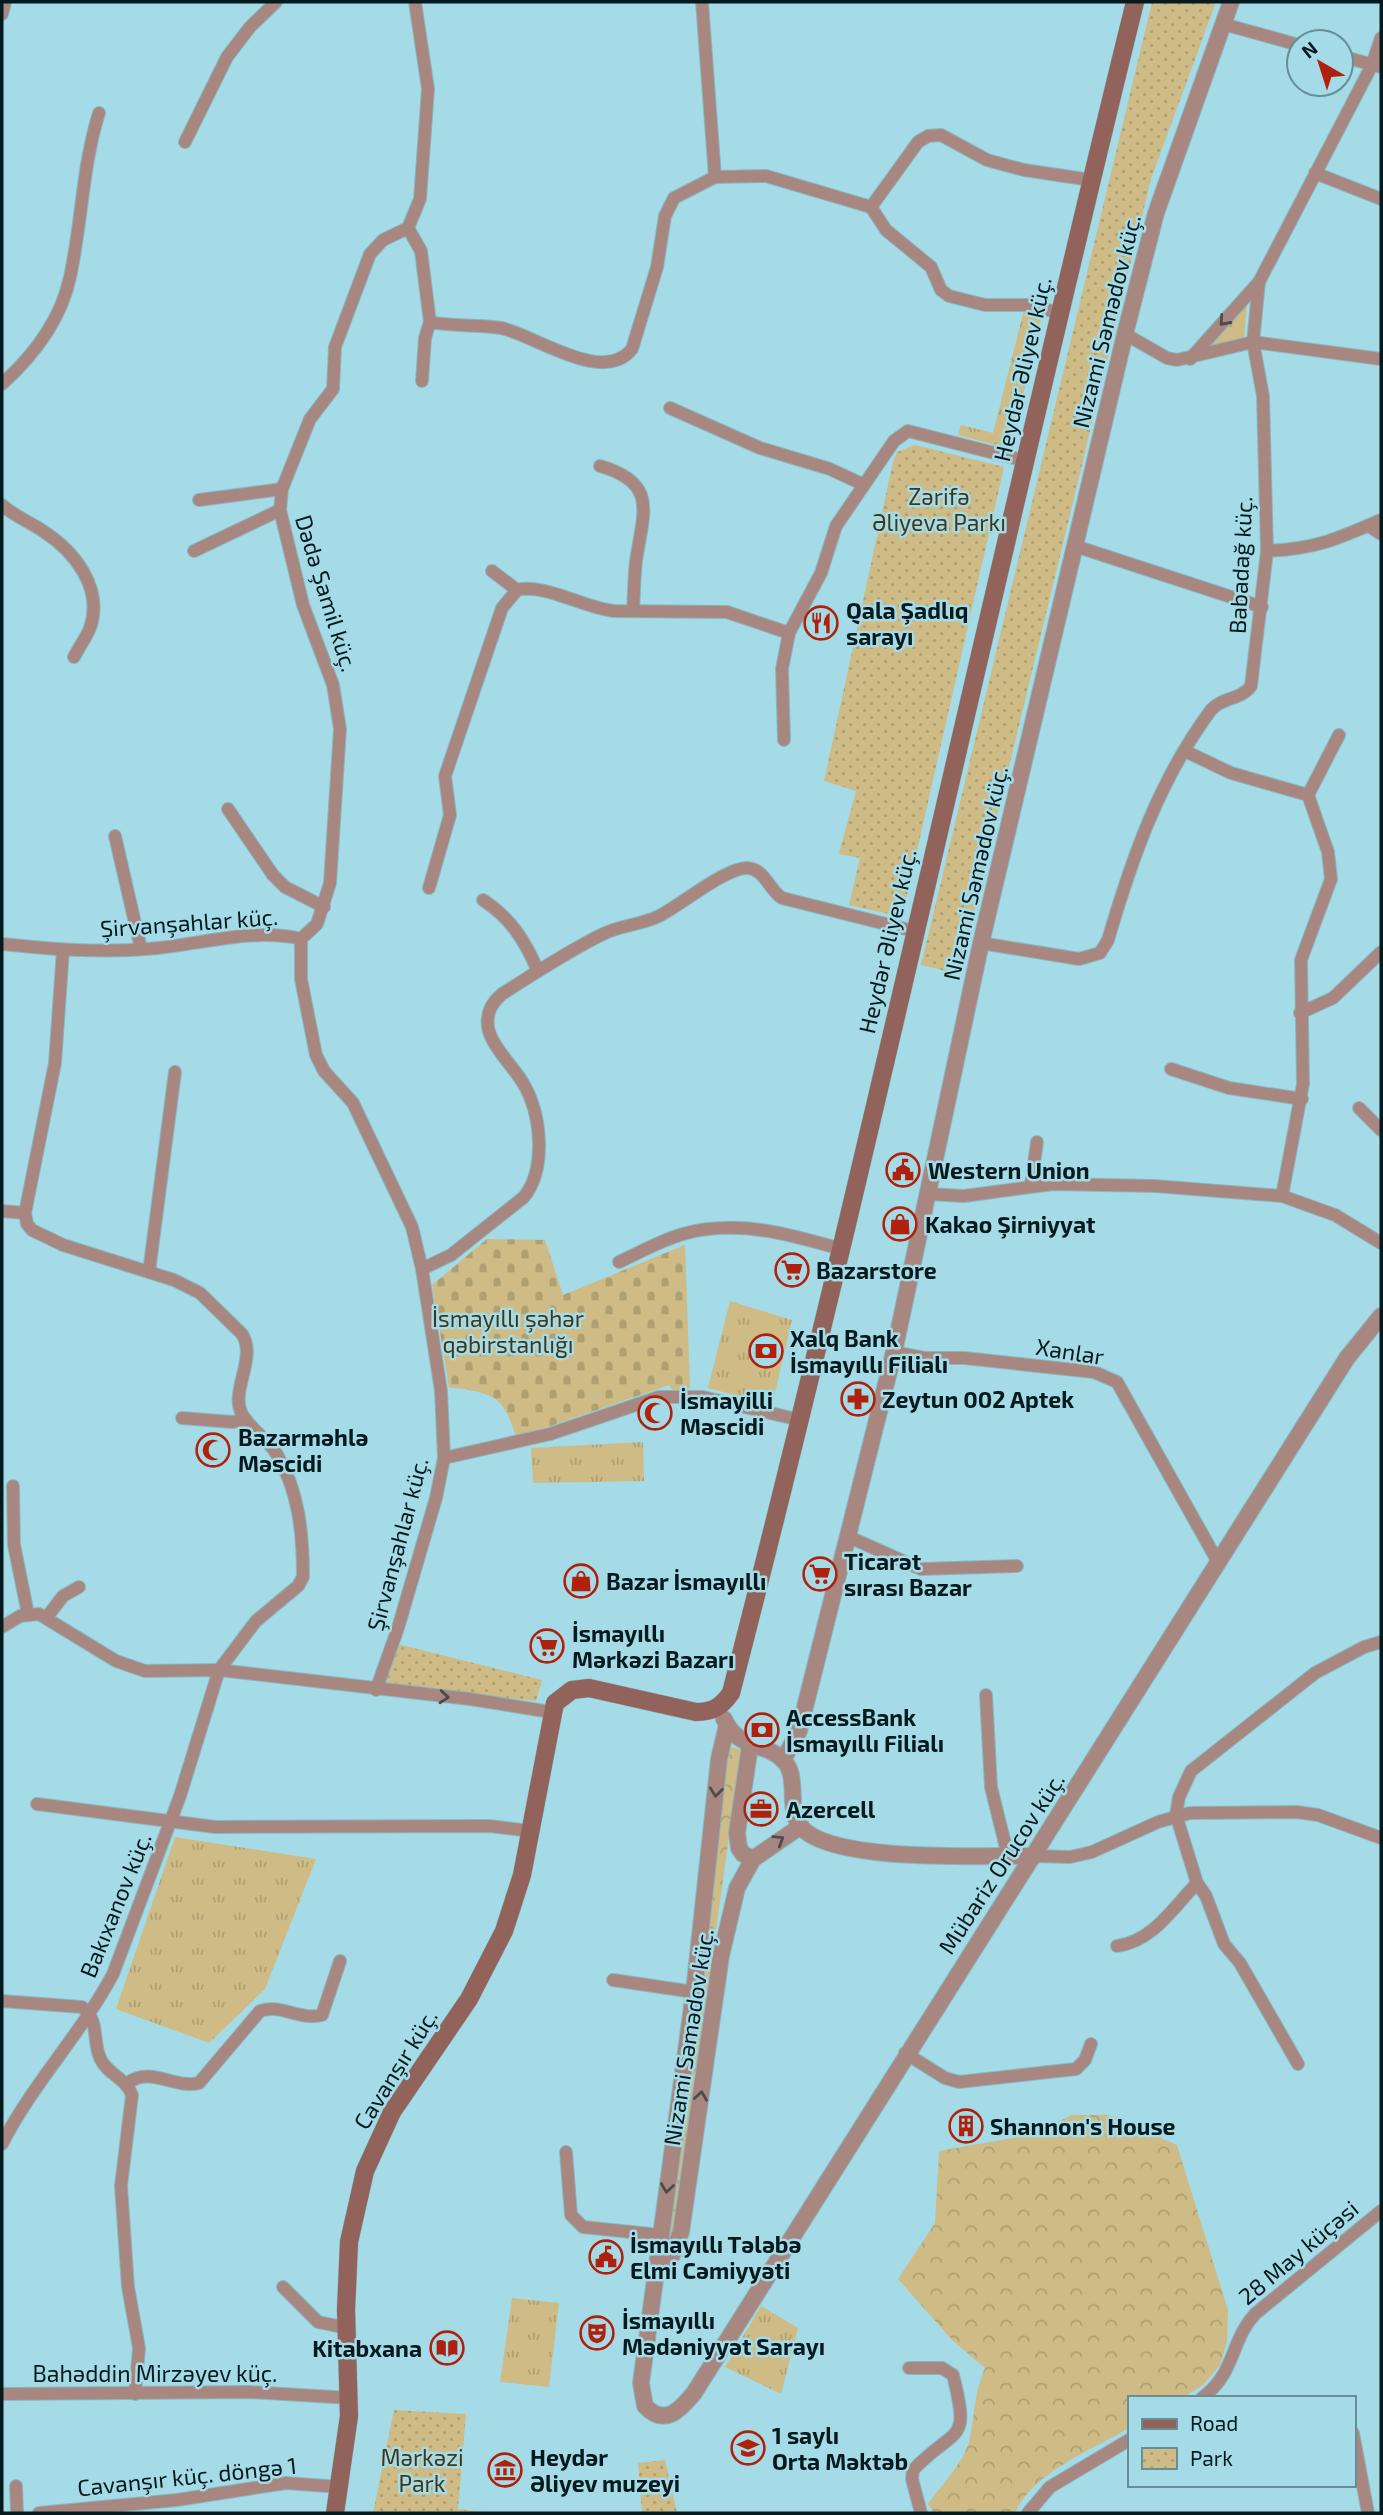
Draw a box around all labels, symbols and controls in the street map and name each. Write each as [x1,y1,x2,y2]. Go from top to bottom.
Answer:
north arrow [1285,28,1355,98]
text: N [1296,36,1322,63]
street label: Nizami Səmədov küç. [1066,211,1147,431]
street label: Heydər Əliyev küç. [987,274,1058,464]
one-way arrow [1220,313,1232,326]
park label: Zərifə Əliyeva Parkı [872,482,1006,536]
street label: Babadağ küç. [1222,495,1259,635]
street label: Dədə Şamil küç. [289,511,364,675]
place label: Qala Şadlıq sarayı [846,596,968,650]
restaurant icon: Qala Şadlıq sarayı [802,604,840,642]
street label: Nizami Səmədov küç. [937,763,1014,983]
street label: Heydər Əliyev küç. [852,846,923,1036]
street label: Şirvanşahlar küç. [99,902,279,943]
public building icon: Western Union [884,1151,922,1189]
place label: Western Union [928,1156,1090,1184]
shop icon: Kakao Şirniyyat [881,1205,919,1243]
place label: Kakao Şirniyyat [925,1210,1095,1239]
supermarket icon: Bazarstore [773,1251,811,1289]
place label: Bazarstore [816,1256,937,1284]
park label: İsmayıllı şəhər qəbirstanlığı [432,1304,584,1358]
place label: Xalq Bank İsmayıllı Filialı [790,1324,948,1378]
bank icon: Xalq Bank İsmayıllı Filialı [747,1332,785,1370]
street label: Xanlar [1034,1332,1106,1370]
pharmacy icon: Zeytun 002 Aptek [839,1380,877,1418]
place label: Zeytun 002 Aptek [882,1385,1074,1413]
place label: İsmayilli Məscidi [680,1386,773,1440]
mosque icon: İsmayilli Məscidi [636,1394,674,1432]
place label: Bazarməhlə Məscidi [238,1423,368,1477]
mosque icon: Bazarməhlə Məscidi [194,1431,232,1469]
street label: Şirvanşahlar küç. [360,1454,435,1634]
place label: Ticarət sırası Bazar [844,1547,972,1601]
supermarket icon: Ticarət sırası Bazar [801,1555,839,1593]
shop icon: Bazar İsmayıllı [562,1562,600,1600]
place label: Bazar İsmayıllı [606,1567,766,1595]
place label: İsmayıllı Mərkəzi Bazarı [572,1619,734,1673]
supermarket icon: İsmayıllı Mərkəzi Bazarı [528,1627,566,1665]
one-way arrow [438,1689,449,1704]
place label: AccessBank İsmayıllı Filialı [786,1703,944,1757]
bank icon: AccessBank İsmayıllı Filialı [743,1711,781,1749]
street label: Mübariz Orucov küç. [932,1767,1071,1959]
one-way arrow [708,1786,723,1798]
office icon: Azercell [742,1790,780,1828]
place label: Azercell [786,1795,876,1823]
street label: Bakıxanov küç. [73,1829,158,1982]
one-way arrow [772,1835,785,1848]
street label: Nizami Səmədov küç. [657,1927,720,2148]
street label: Cavanşır küç. [347,2004,444,2135]
one-way arrow [693,2090,708,2101]
building icon: Shannon's House [947,2107,985,2145]
place label: Shannon's House [990,2112,1176,2140]
one-way arrow [660,2182,675,2194]
street label: 28 May küçəsi [1233,2194,1364,2311]
place label: İsmayıllı Tələbə Elmi Cəmiyyəti [630,2230,802,2284]
public building icon: İsmayıllı Tələbə Elmi Cəmiyyəti [587,2238,625,2276]
place label: İsmayıllı Mədəniyyət Sarayı [622,2306,825,2360]
theatre icon: İsmayıllı Mədəniyyət Sarayı [578,2314,616,2352]
library icon: Kitabxana [428,2329,466,2367]
place label: Kitabxana [312,2334,422,2362]
street label: Bahəddin Mirzəyev küç. [33,2359,277,2388]
legend [1128,2396,1355,2487]
text: Road [1190,2410,1238,2435]
place label: 1 saylı Orta Məktəb [772,2421,908,2475]
school or university icon: 1 saylı Orta Məktəb [729,2429,767,2467]
park label: Mərkəzi Park [380,2443,464,2497]
place label: Heydər Əliyev muzeyi [530,2443,680,2497]
text: Park [1190,2445,1233,2470]
street label: Cavanşır küç. döngə 1 [76,2451,298,2502]
museum icon: Heydər Əliyev muzeyi [486,2451,524,2489]

